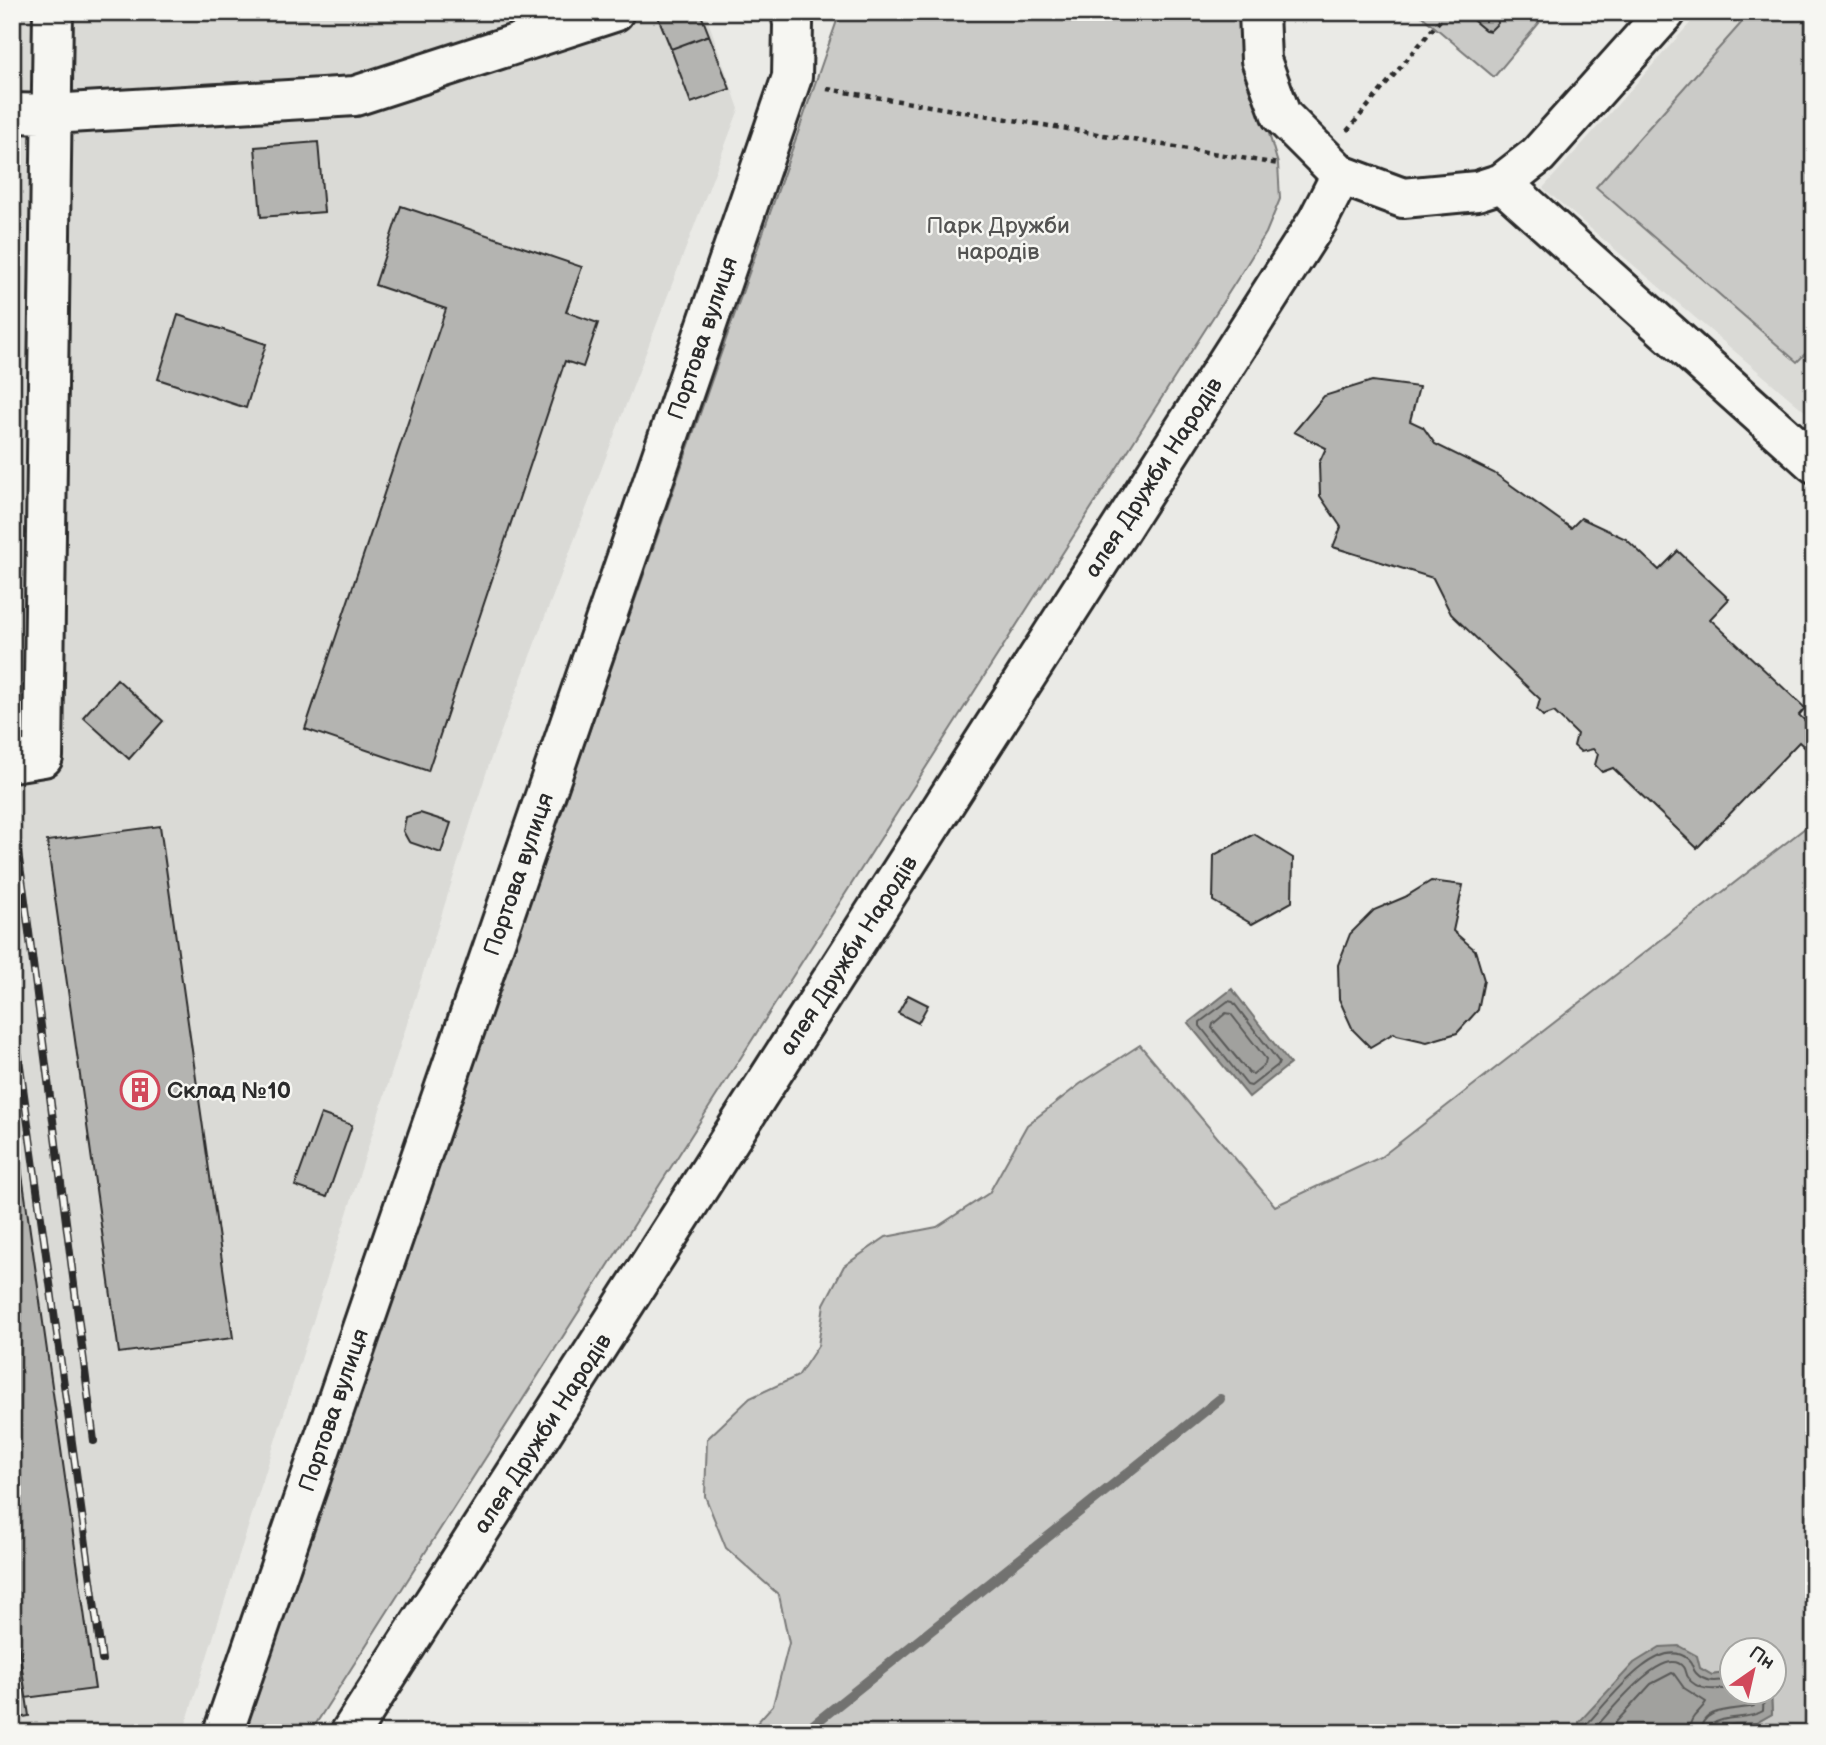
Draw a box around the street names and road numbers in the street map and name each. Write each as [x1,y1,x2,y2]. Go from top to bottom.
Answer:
street label: Портова вулиця [662,253,744,424]
street label: алея Дружби Народів [1079,372,1229,583]
street label: Портова вулиця [478,789,560,960]
street label: алея Дружби Народів [774,850,924,1061]
street label: Портова вулиця [293,1325,375,1496]
street label: алея Дружби Народів [468,1328,618,1539]

